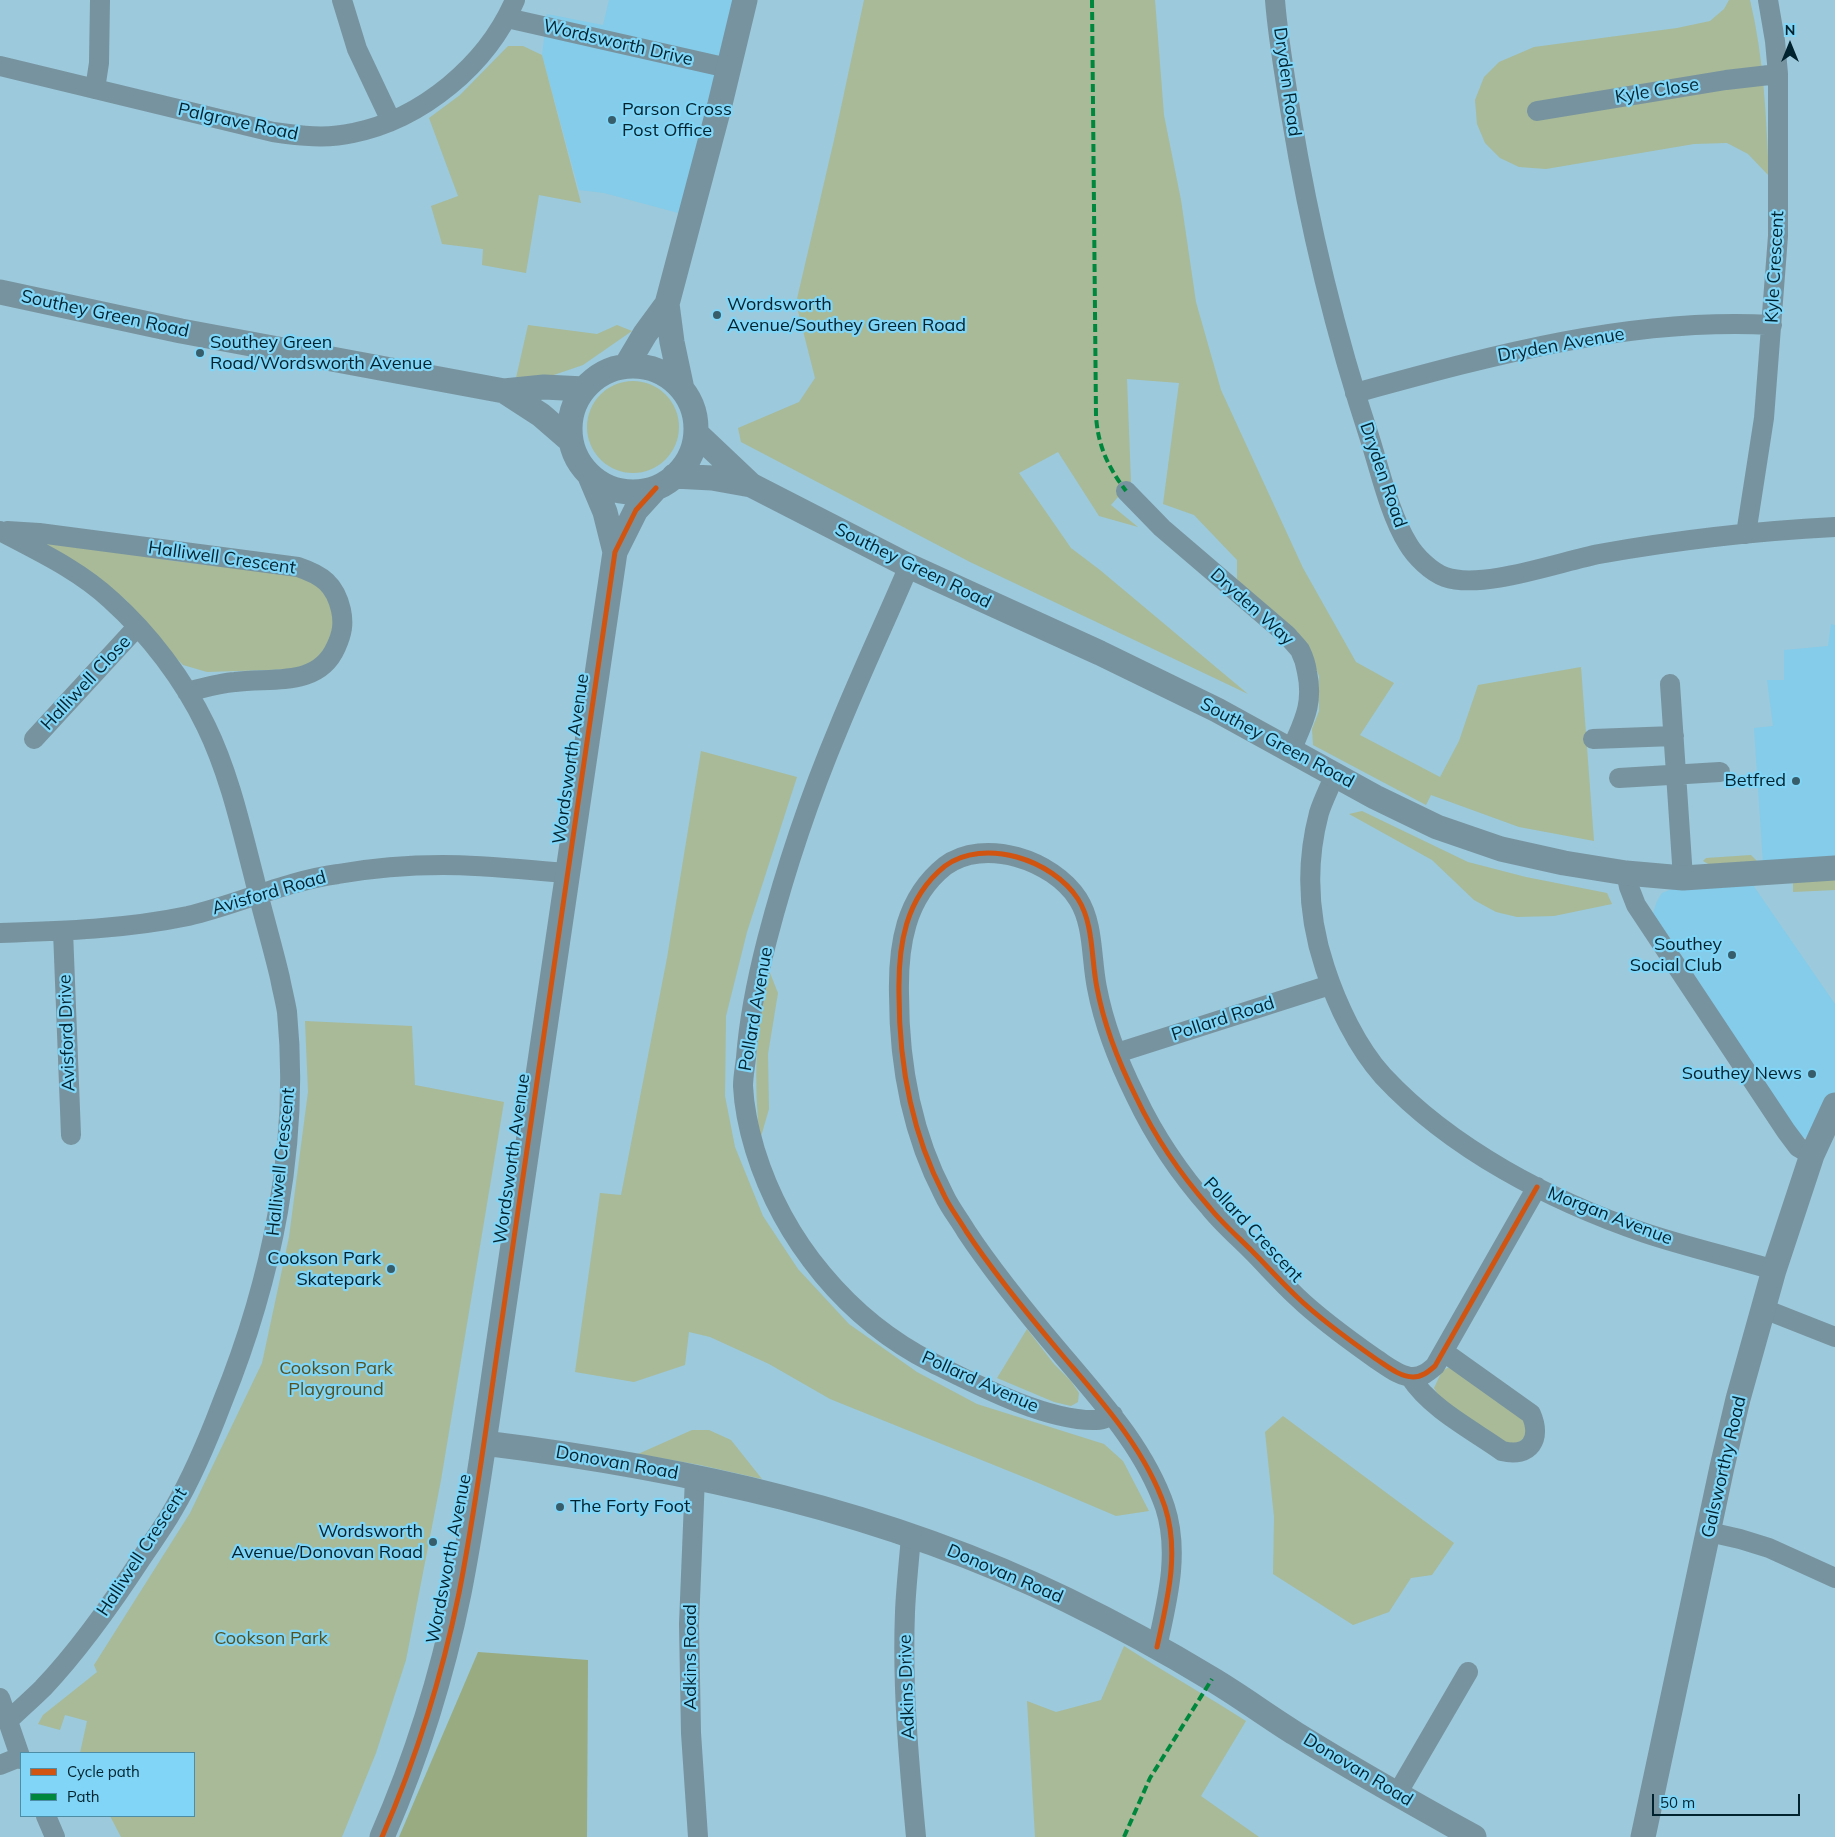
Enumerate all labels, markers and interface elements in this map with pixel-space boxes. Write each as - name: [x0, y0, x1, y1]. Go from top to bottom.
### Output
- street label: Wordsworth Drive: [541, 15, 695, 71]
- north arrow: [1765, 20, 1815, 70]
- text: N: [1785, 21, 1795, 39]
- street label: Dryden Road: [1269, 26, 1305, 138]
- street label: Kyle Close: [1613, 74, 1701, 108]
- street label: Palgrave Road: [176, 99, 300, 145]
- place label: Parson Cross Post Office: [622, 99, 732, 142]
- marker: Parson Cross Post Office: [606, 114, 618, 126]
- street label: Kyle Crescent: [1761, 210, 1789, 324]
- street label: Southey Green Road: [19, 286, 191, 342]
- place label: Wordsworth Avenue/Southey Green Road: [727, 294, 966, 336]
- marker: Wordsworth Avenue/Southey Green Road: [711, 309, 723, 321]
- street label: Dryden Avenue: [1496, 323, 1626, 367]
- place label: Southey Green Road/Wordsworth Avenue: [210, 332, 432, 374]
- marker: Southey Green Road/Wordsworth Avenue: [194, 347, 206, 359]
- street label: Dryden Road: [1355, 420, 1411, 530]
- street label: Southey Green Road: [831, 519, 995, 613]
- street label: Halliwell Crescent: [147, 537, 297, 579]
- street label: Dryden Way: [1206, 564, 1298, 650]
- street label: Halliwell Close: [37, 631, 135, 735]
- street label: Wordsworth Avenue: [548, 672, 594, 846]
- street label: Southey Green Road: [1196, 693, 1358, 793]
- place label: Betfred: [1725, 770, 1786, 792]
- marker: Betfred: [1790, 775, 1802, 787]
- street label: Avisford Road: [209, 866, 329, 920]
- place label: Southey Social Club: [1630, 934, 1722, 976]
- street label: Pollard Avenue: [734, 945, 778, 1073]
- marker: Southey Social Club: [1726, 949, 1738, 961]
- street label: Avisford Drive: [54, 974, 80, 1092]
- street label: Pollard Road: [1169, 992, 1277, 1046]
- place label: Southey News: [1682, 1063, 1802, 1085]
- marker: Southey News: [1806, 1068, 1818, 1080]
- street label: Wordsworth Avenue: [489, 1072, 535, 1246]
- street label: Halliwell Crescent: [262, 1087, 300, 1237]
- street label: Pollard Crescent: [1199, 1173, 1307, 1287]
- street label: Morgan Avenue: [1545, 1182, 1675, 1250]
- place label: Cookson Park Skatepark: [267, 1248, 381, 1290]
- marker: Cookson Park Skatepark: [385, 1263, 397, 1275]
- street label: Pollard Avenue: [918, 1347, 1042, 1417]
- park label: Cookson Park Playground: [279, 1358, 393, 1400]
- street label: Galsworthy Road: [1697, 1394, 1751, 1540]
- street label: Donovan Road: [554, 1442, 680, 1484]
- street label: Wordsworth Avenue: [422, 1472, 476, 1646]
- street label: Halliwell Crescent: [92, 1484, 192, 1620]
- place label: The Forty Foot: [570, 1496, 690, 1518]
- marker: The Forty Foot: [554, 1501, 566, 1513]
- place label: Wordsworth Avenue/Donovan Road: [231, 1521, 423, 1564]
- marker: Wordsworth Avenue/Donovan Road: [427, 1536, 439, 1548]
- street label: Donovan Road: [944, 1540, 1066, 1608]
- street label: Adkins Road: [680, 1604, 702, 1710]
- park label: Cookson Park: [214, 1628, 328, 1650]
- street label: Adkins Drive: [894, 1634, 920, 1740]
- street label: Donovan Road: [1299, 1729, 1417, 1811]
- legend: [20, 1752, 195, 1817]
- text: Cycle path: [67, 1762, 140, 1781]
- scale bar: [1655, 1784, 1802, 1816]
- text: Path: [67, 1787, 99, 1806]
- text: 50 m: [1660, 1793, 1695, 1812]

